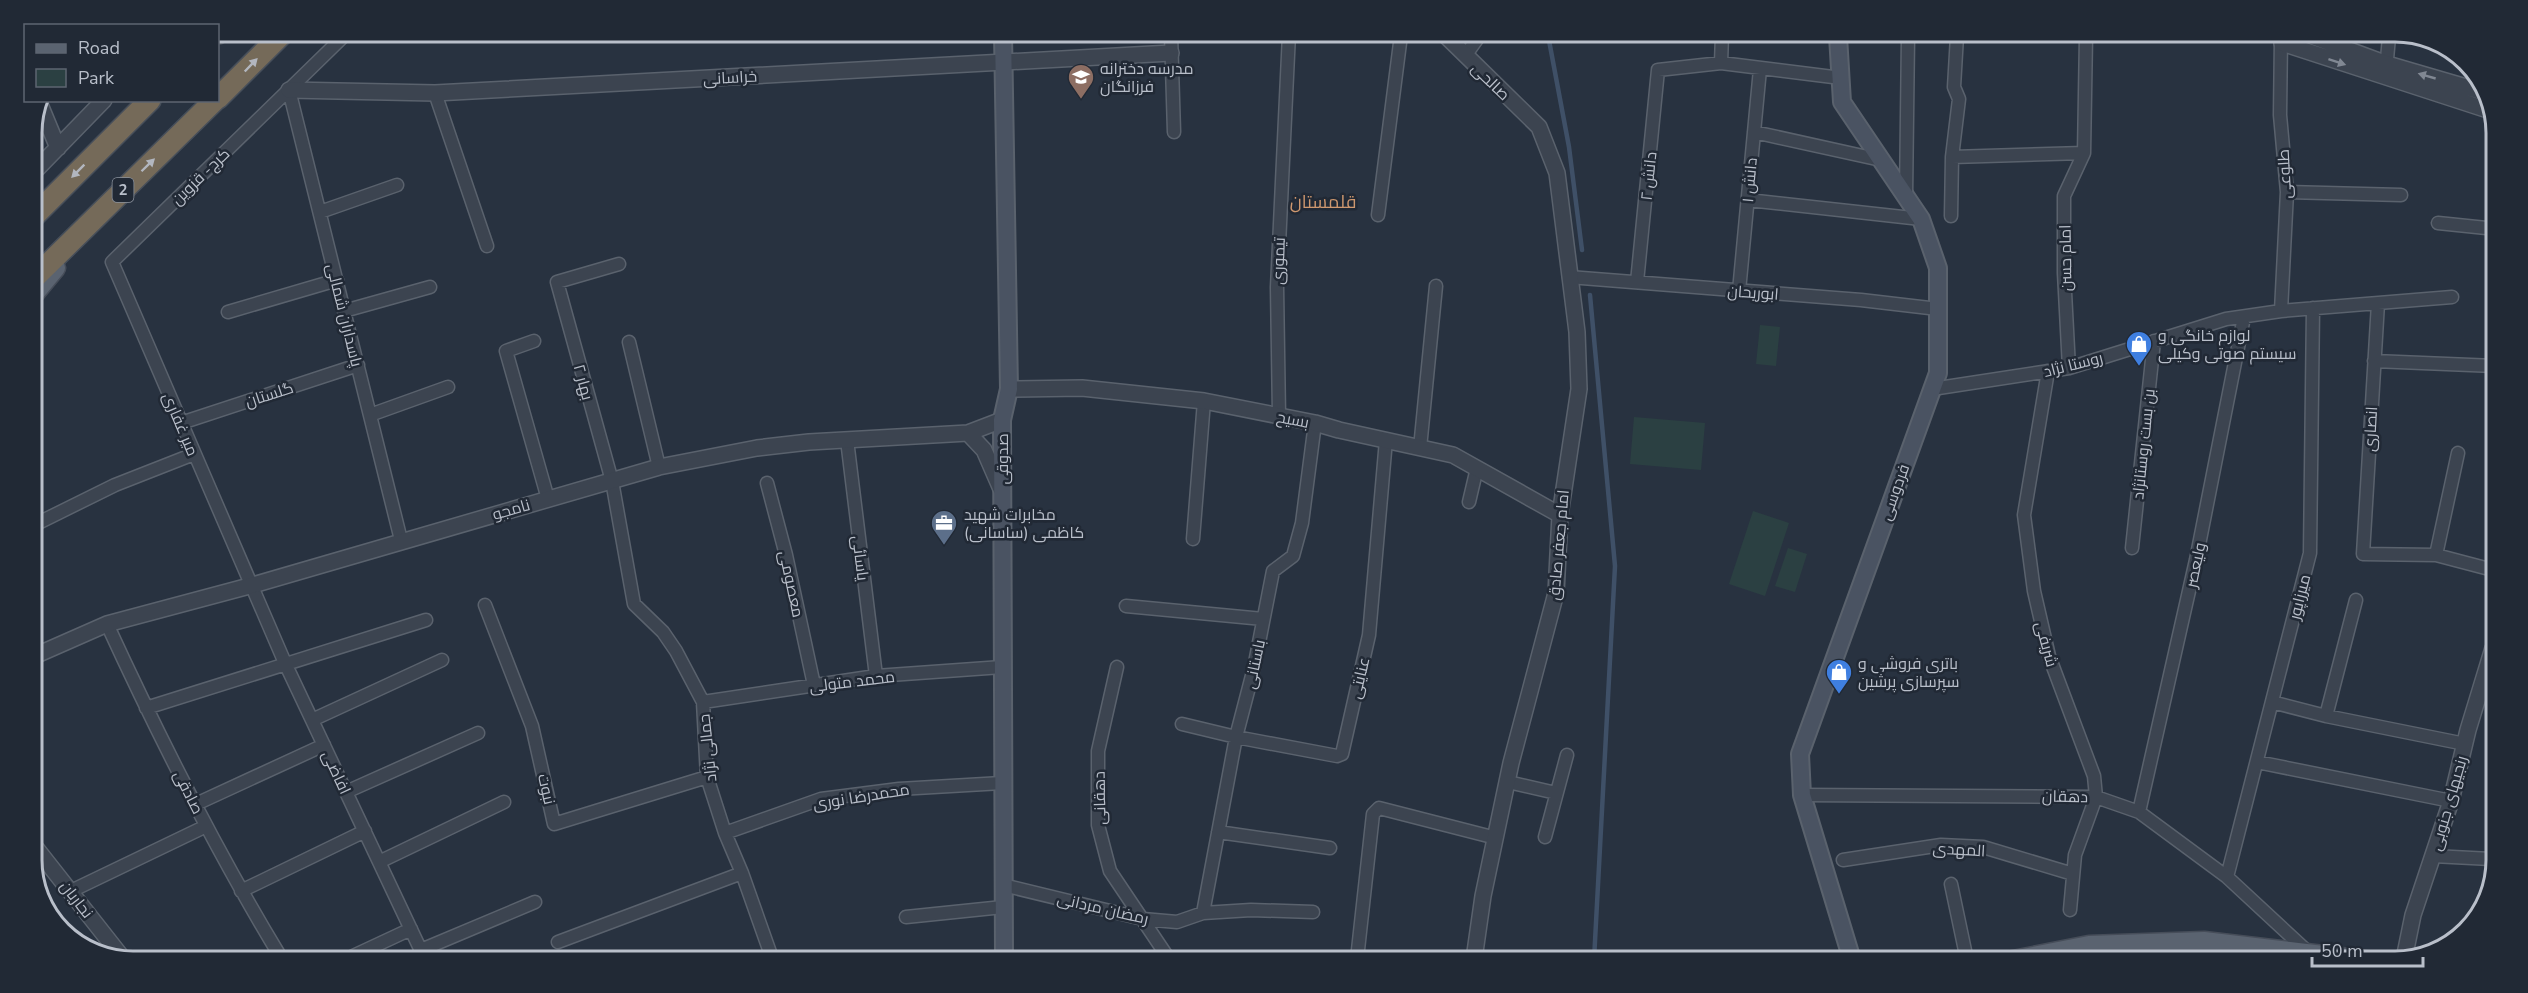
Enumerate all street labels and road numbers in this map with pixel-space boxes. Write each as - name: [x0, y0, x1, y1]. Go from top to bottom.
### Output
- street label: صالحی: [1466, 58, 1515, 106]
- street label: خراسانی: [702, 66, 758, 90]
- street label: کرج- قزوین: [167, 143, 235, 210]
- street label: طلوعی: [2273, 149, 2297, 199]
- street label: دانش ۲: [1636, 151, 1662, 202]
- street label: دانش ۱: [1737, 157, 1763, 204]
- road number: 2: [112, 178, 134, 202]
- street label: امام حسن: [2054, 224, 2078, 292]
- street label: تیموری: [1267, 236, 1291, 285]
- street label: پاسداران شمالی: [321, 261, 368, 370]
- street label: ابوریحان: [1727, 280, 1779, 306]
- street label: روستا نژاد: [2041, 347, 2105, 383]
- street label: بهار ۲: [568, 362, 598, 403]
- street label: گلستان: [242, 377, 296, 413]
- street label: بن بست روستانژاد: [2127, 388, 2161, 501]
- street label: میر غفاری: [157, 389, 203, 459]
- street label: بسیح: [1275, 406, 1311, 434]
- street label: انصاری: [2359, 406, 2383, 452]
- street label: صدوقی: [992, 433, 1014, 485]
- street label: فردوسی: [1875, 461, 1915, 524]
- street label: امام جعفر صادق: [1543, 489, 1575, 601]
- street label: نامجو: [490, 494, 533, 526]
- street label: یاسائی: [846, 534, 874, 583]
- street label: ولیعصر: [2180, 540, 2212, 591]
- street label: معصومی: [773, 549, 809, 620]
- street label: میرزاپور: [2283, 572, 2316, 623]
- street label: شریفی: [2029, 619, 2063, 670]
- street label: باستانی: [1239, 637, 1271, 691]
- street label: عنایتی: [1345, 655, 1375, 701]
- street label: محمد متولی: [808, 666, 896, 698]
- street label: جمالی نژاد: [693, 713, 722, 783]
- street label: افاضی: [316, 747, 356, 798]
- street label: رنجیهای جنوبی: [2425, 753, 2473, 853]
- street label: صادقی: [168, 767, 208, 818]
- street label: دهقانی: [1089, 771, 1111, 825]
- street label: نبوت: [532, 772, 560, 807]
- street label: محمدرضا نوری: [811, 778, 911, 815]
- street label: دهقان: [2042, 786, 2088, 808]
- street label: المهدی: [1932, 838, 1986, 862]
- street label: نجاریان: [54, 876, 98, 923]
- street label: رمضان مردانی: [1055, 888, 1151, 930]

